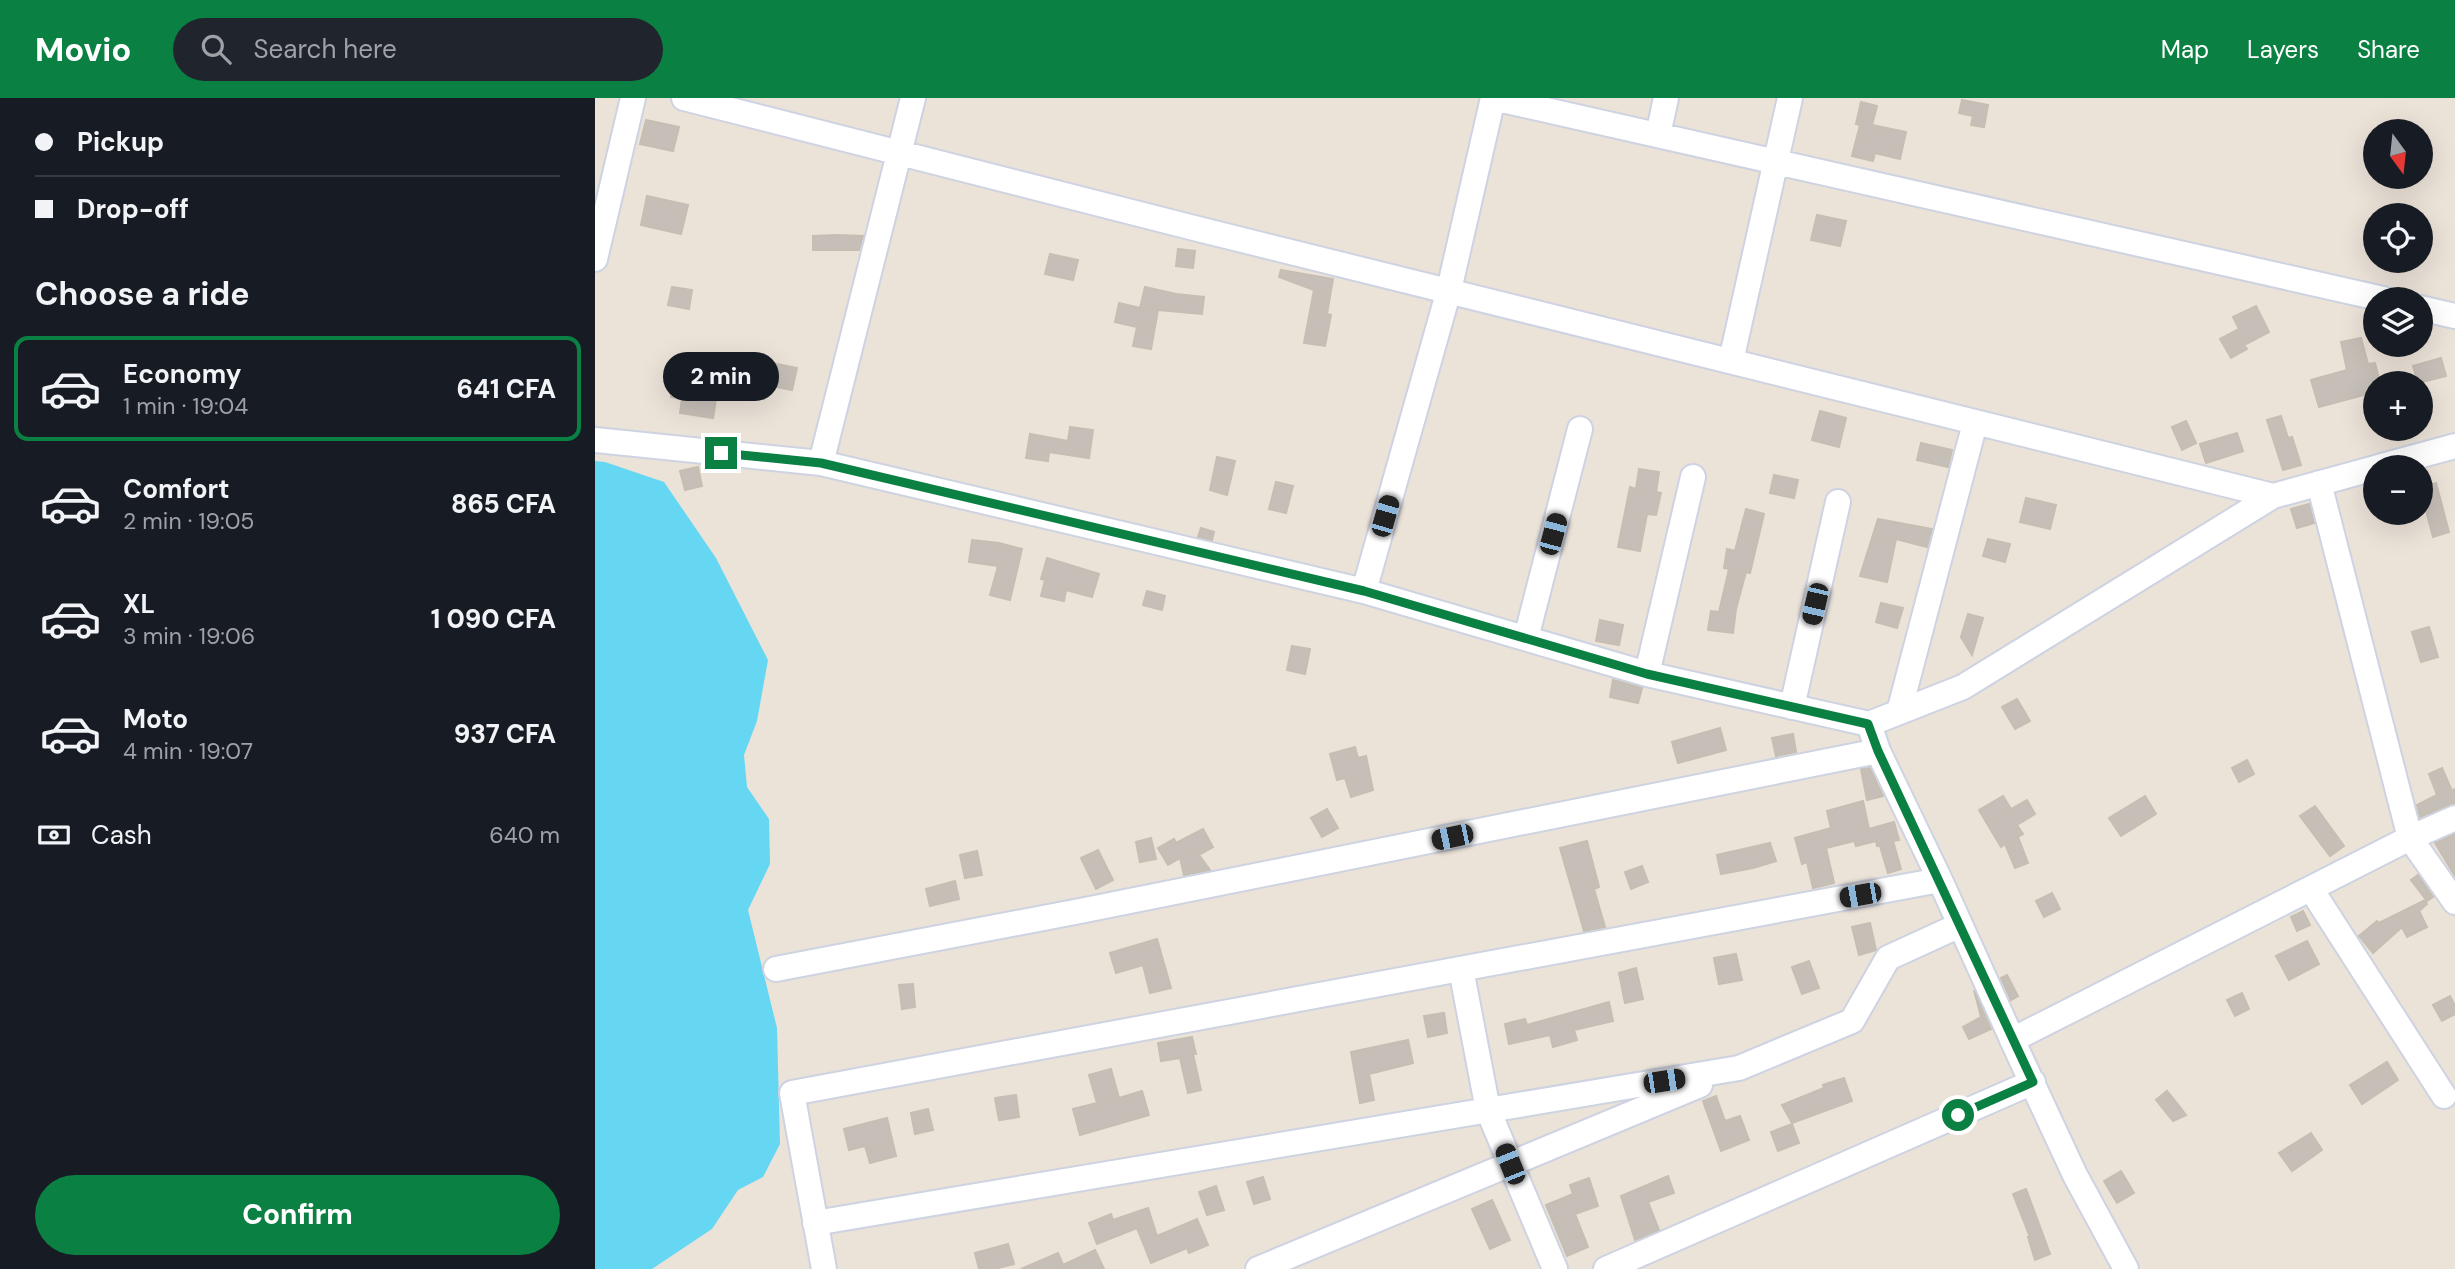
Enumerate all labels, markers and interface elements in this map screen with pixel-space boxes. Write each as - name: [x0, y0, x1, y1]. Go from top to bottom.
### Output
- search box: [173, 18, 663, 81]
- text: Movio: [35, 28, 131, 71]
- icon: search: [197, 30, 235, 68]
- text: Search here: [253, 32, 397, 66]
- text: Map: [2161, 34, 2209, 65]
- text: Layers: [2247, 34, 2319, 65]
- text: Share: [2357, 34, 2420, 65]
- north arrow: [2363, 119, 2433, 189]
- map controls: [2363, 119, 2433, 525]
- text: Pickup: [77, 125, 164, 159]
- text: Drop-off: [77, 192, 189, 226]
- button: locate: [2363, 203, 2433, 273]
- text: Choose a ride: [35, 273, 250, 315]
- button: layers: [2363, 287, 2433, 357]
- callout: 2 min: [663, 352, 779, 400]
- icon: car: [39, 357, 102, 420]
- text: Economy: [123, 357, 241, 391]
- text: 2 min: [690, 361, 752, 391]
- button: +: [2363, 371, 2433, 441]
- text: 641 CFA: [457, 372, 556, 406]
- text: 1 min · 19:04: [123, 391, 248, 421]
- route end: [705, 437, 737, 469]
- button: −: [2363, 455, 2433, 525]
- icon: car: [39, 472, 102, 535]
- text: Comfort: [123, 472, 229, 506]
- text: 865 CFA: [451, 487, 556, 521]
- car: [1370, 493, 1401, 539]
- text: 2 min · 19:05: [123, 506, 254, 536]
- car: [1538, 511, 1569, 557]
- car: [1801, 581, 1830, 627]
- icon: car: [39, 587, 102, 650]
- text: XL: [123, 587, 155, 621]
- text: 1 090 CFA: [431, 602, 556, 636]
- text: 3 min · 19:06: [123, 621, 255, 651]
- icon: car: [39, 702, 102, 765]
- text: Moto: [123, 702, 188, 736]
- text: 937 CFA: [454, 717, 556, 751]
- text: 4 min · 19:07: [123, 736, 253, 766]
- icon: cash: [35, 816, 73, 854]
- text: Cash: [91, 818, 152, 852]
- text: 640 m: [489, 820, 560, 850]
- car: [1430, 822, 1475, 852]
- car: [1838, 881, 1883, 909]
- car: [1642, 1067, 1687, 1095]
- route start: [1942, 1099, 1974, 1131]
- car: [1493, 1141, 1528, 1187]
- button: Confirm: [35, 1175, 560, 1255]

